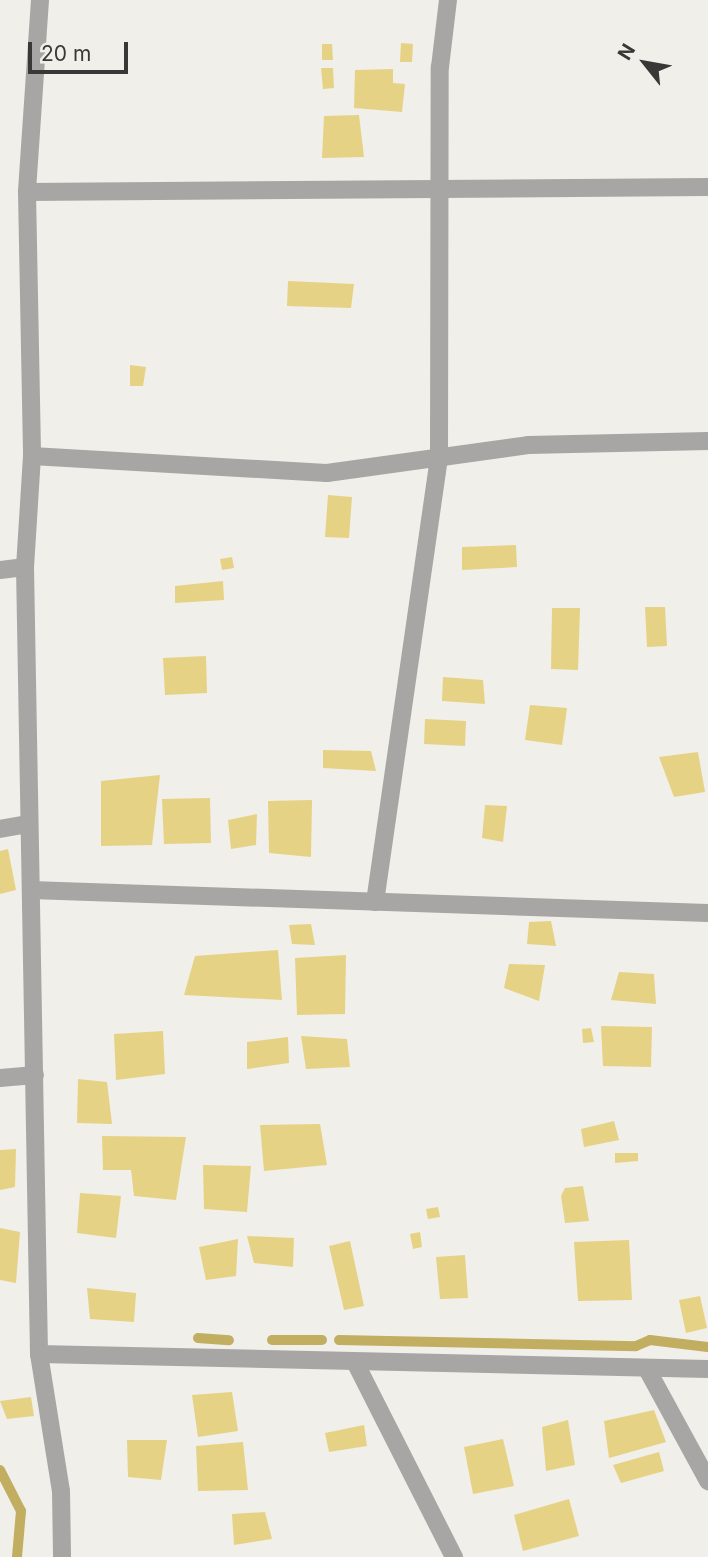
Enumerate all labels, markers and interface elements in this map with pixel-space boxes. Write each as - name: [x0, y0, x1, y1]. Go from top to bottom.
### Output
- scale bar: [32, 28, 131, 72]
- north arrow: [610, 28, 680, 98]
- text: N: [613, 40, 640, 64]
- text: 20 m: [41, 41, 91, 66]

